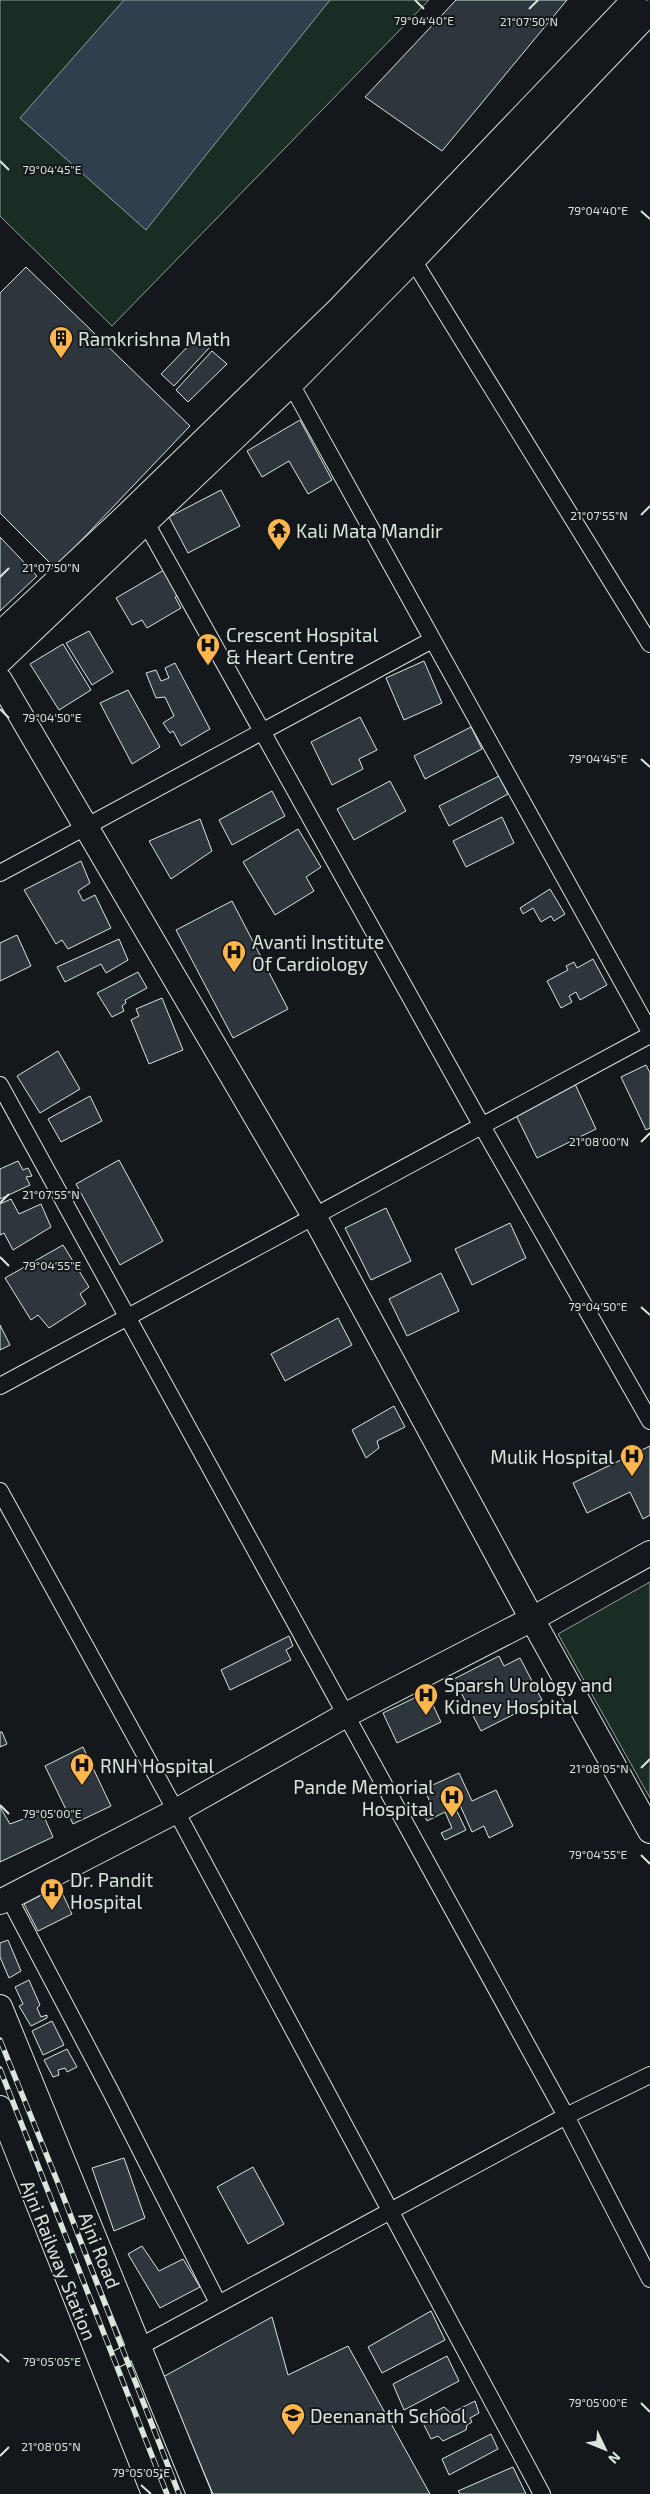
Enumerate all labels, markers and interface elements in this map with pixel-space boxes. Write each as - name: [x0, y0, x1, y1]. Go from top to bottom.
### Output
- text: 79°04'40"E: [394, 13, 454, 27]
- text: 21°07'50"N: [500, 14, 558, 28]
- text: 79°04'45"E: [23, 162, 82, 176]
- text: 79°04'40"E: [568, 203, 628, 217]
- building icon: Ramkrishna Math: [48, 325, 74, 359]
- place label: Ramkrishna Math: [78, 327, 231, 350]
- text: 21°07'55"N: [570, 508, 628, 522]
- temple icon: Kali Mata Mandir: [266, 517, 292, 551]
- place label: Kali Mata Mandir: [296, 519, 443, 542]
- text: 21°07'50"N: [22, 560, 80, 574]
- place label: Crescent Hospital & Heart Centre: [226, 623, 378, 668]
- hospital icon: Crescent Hospital & Heart Centre: [195, 632, 221, 666]
- text: 79°04'50"E: [22, 710, 82, 724]
- text: 79°04'45"E: [569, 751, 628, 765]
- place label: Avanti Institute Of Cardiology: [252, 930, 384, 975]
- hospital icon: Avanti Institute Of Cardiology: [221, 939, 247, 973]
- text: 21°08'00"N: [569, 1134, 629, 1148]
- text: 21°07'55"N: [22, 1187, 80, 1201]
- text: 79°04'55"E: [23, 1258, 81, 1272]
- text: 79°04'50"E: [568, 1299, 628, 1313]
- hospital icon: Mulik Hospital: [619, 1443, 645, 1477]
- place label: Mulik Hospital: [490, 1445, 614, 1468]
- place label: Sparsh Urology and Kidney Hospital: [444, 1673, 613, 1718]
- hospital icon: Sparsh Urology and Kidney Hospital: [413, 1682, 439, 1716]
- hospital icon: RNH Hospital: [69, 1752, 95, 1786]
- place label: RNH Hospital: [100, 1754, 215, 1777]
- text: 21°08'05"N: [569, 1761, 629, 1775]
- place label: Pande Memorial Hospital: [293, 1775, 434, 1820]
- hospital icon: Pande Memorial Hospital: [439, 1784, 465, 1818]
- text: 79°05'00"E: [23, 1806, 82, 1820]
- text: 79°04'55"E: [569, 1847, 627, 1861]
- place label: Dr. Pandit Hospital: [70, 1868, 153, 1913]
- hospital icon: Dr. Pandit Hospital: [39, 1877, 65, 1911]
- street label: Ajni Railway Station: [16, 2177, 102, 2343]
- street label: Ajni Road: [74, 2208, 126, 2292]
- text: 79°05'05"E: [23, 2354, 81, 2368]
- text: 79°05'00"E: [569, 2395, 628, 2409]
- school or university icon: Deenanath School: [280, 2402, 306, 2436]
- place label: Deenanath School: [310, 2404, 467, 2427]
- north arrow: [580, 2424, 630, 2474]
- text: 21°08'05"N: [21, 2439, 81, 2453]
- text: N: [605, 2449, 625, 2468]
- text: 79°05'05"E: [112, 2465, 170, 2479]

